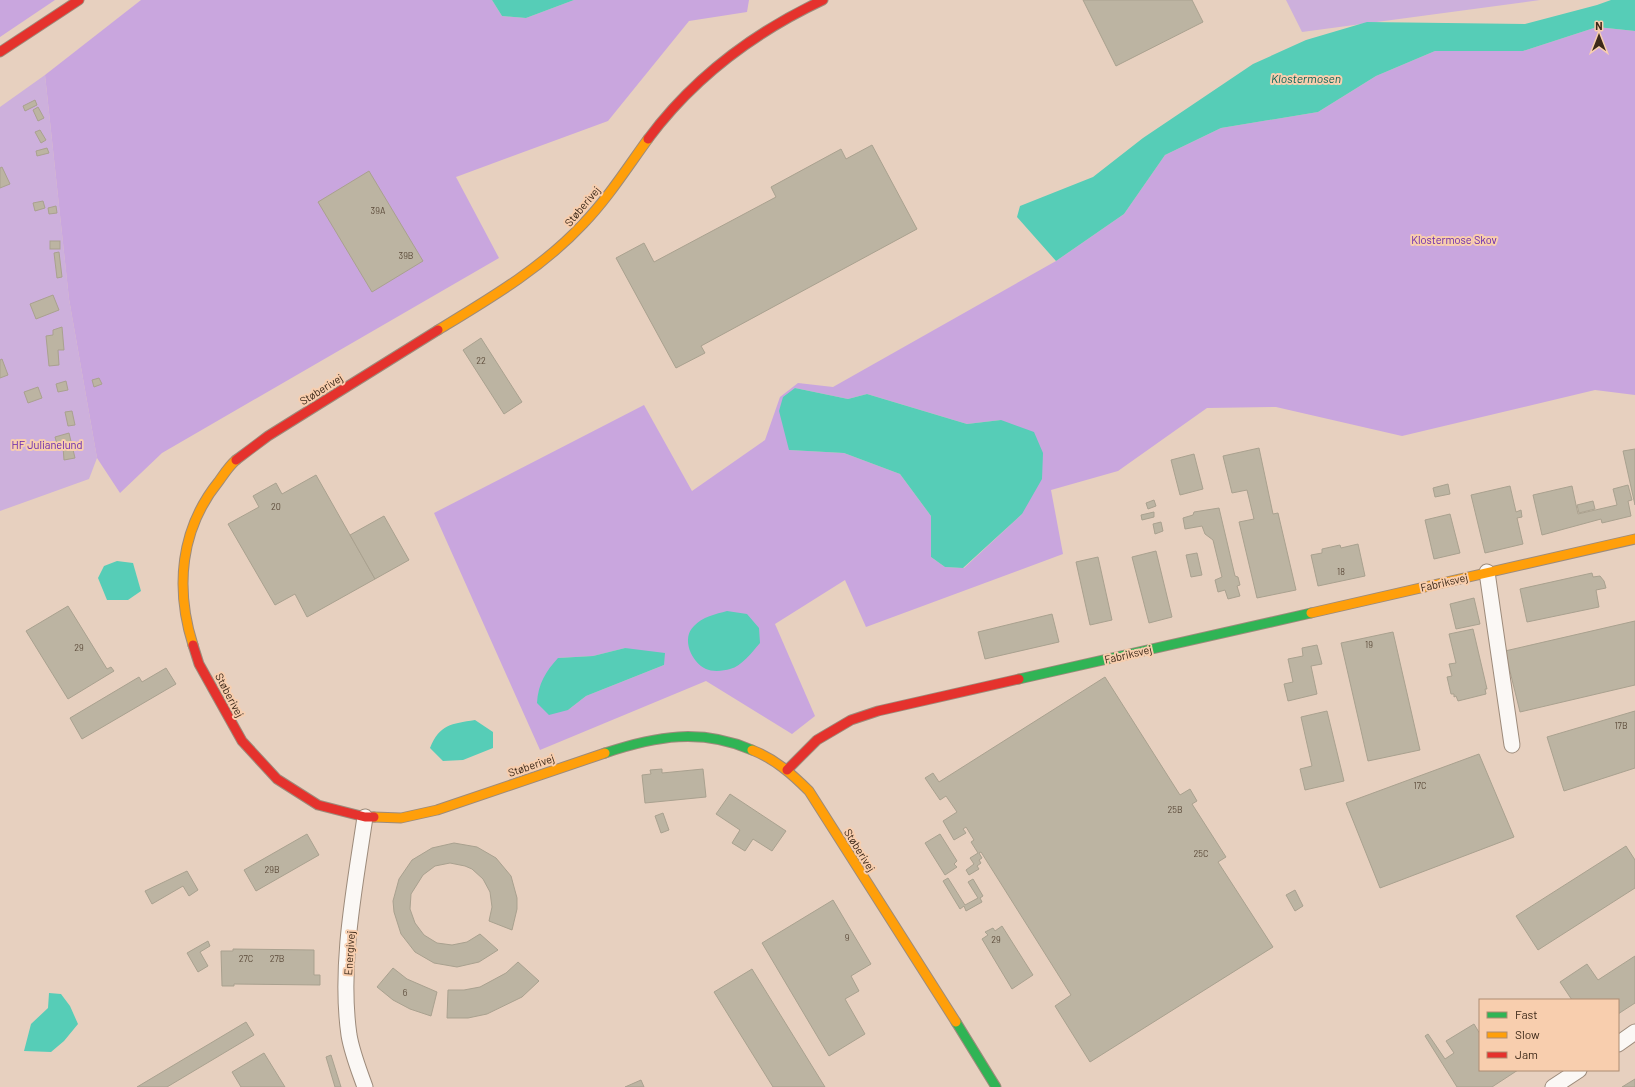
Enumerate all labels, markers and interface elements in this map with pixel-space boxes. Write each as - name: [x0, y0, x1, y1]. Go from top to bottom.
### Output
- north arrow: [1579, 16, 1619, 56]
- text: N: [1595, 19, 1603, 32]
- water label: Klostermosen: [1271, 71, 1341, 85]
- street label: Støberivej: [562, 183, 602, 229]
- house number: 39A: [371, 205, 386, 216]
- park label: Klostermose Skov: [1411, 233, 1497, 246]
- house number: 39B: [399, 250, 413, 261]
- house number: 22: [476, 355, 486, 366]
- street label: Støberivej: [297, 371, 345, 407]
- park label: HF Julianelund: [12, 438, 82, 451]
- house number: 20: [271, 501, 281, 512]
- house number: 18: [1337, 566, 1345, 577]
- street label: Fabriksvej: [1419, 570, 1469, 594]
- house number: 19: [1365, 639, 1373, 650]
- house number: 29: [74, 642, 84, 653]
- street label: Fabriksvej: [1103, 642, 1153, 666]
- street label: Støberivej: [213, 671, 247, 719]
- house number: 17B: [1614, 720, 1628, 731]
- street label: Støberivej: [506, 751, 556, 779]
- house number: 17C: [1414, 780, 1426, 791]
- house number: 25B: [1167, 804, 1183, 815]
- street label: Støberivej: [842, 826, 878, 874]
- house number: 25C: [1194, 848, 1208, 859]
- house number: 29B: [264, 864, 280, 875]
- street label: Energivej: [341, 930, 357, 976]
- house number: 9: [845, 932, 850, 943]
- house number: 29: [991, 934, 1001, 945]
- house number: 27C: [239, 953, 253, 964]
- house number: 27B: [270, 953, 284, 964]
- house number: 6: [403, 987, 408, 998]
- legend: [1479, 999, 1619, 1071]
- text: Fast: [1515, 1007, 1538, 1021]
- text: Slow: [1515, 1027, 1540, 1041]
- text: Jam: [1515, 1047, 1538, 1061]

